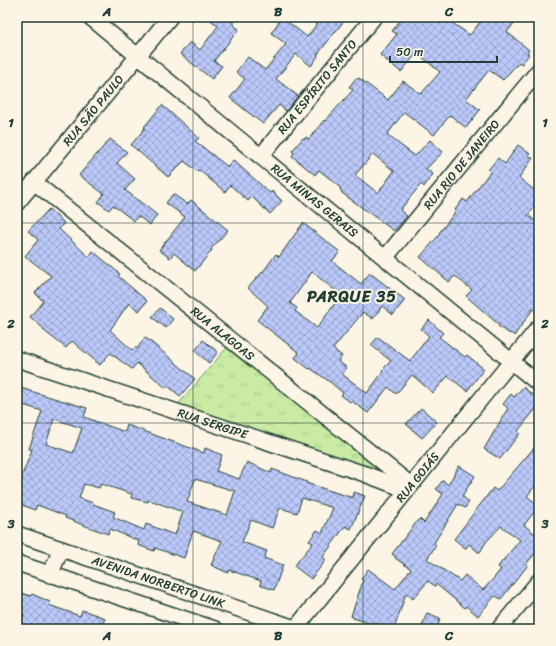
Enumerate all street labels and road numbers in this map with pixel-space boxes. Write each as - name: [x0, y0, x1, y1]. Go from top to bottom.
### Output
- street label: RUA ESPÍRITO SANTO: [272, 34, 363, 139]
- street label: RUA SÃO PAULO: [57, 69, 130, 151]
- street label: RUA RIO DE JANEIRO: [418, 114, 506, 215]
- street label: RUA MINAS GERAIS: [266, 158, 364, 244]
- street label: RUA ALAGOAS: [186, 301, 260, 367]
- street label: RUA SERGIPE: [175, 402, 252, 446]
- street label: RUA GOIÁS: [390, 447, 445, 508]
- street label: AVENIDA NORBERTO LINK: [88, 549, 228, 615]

